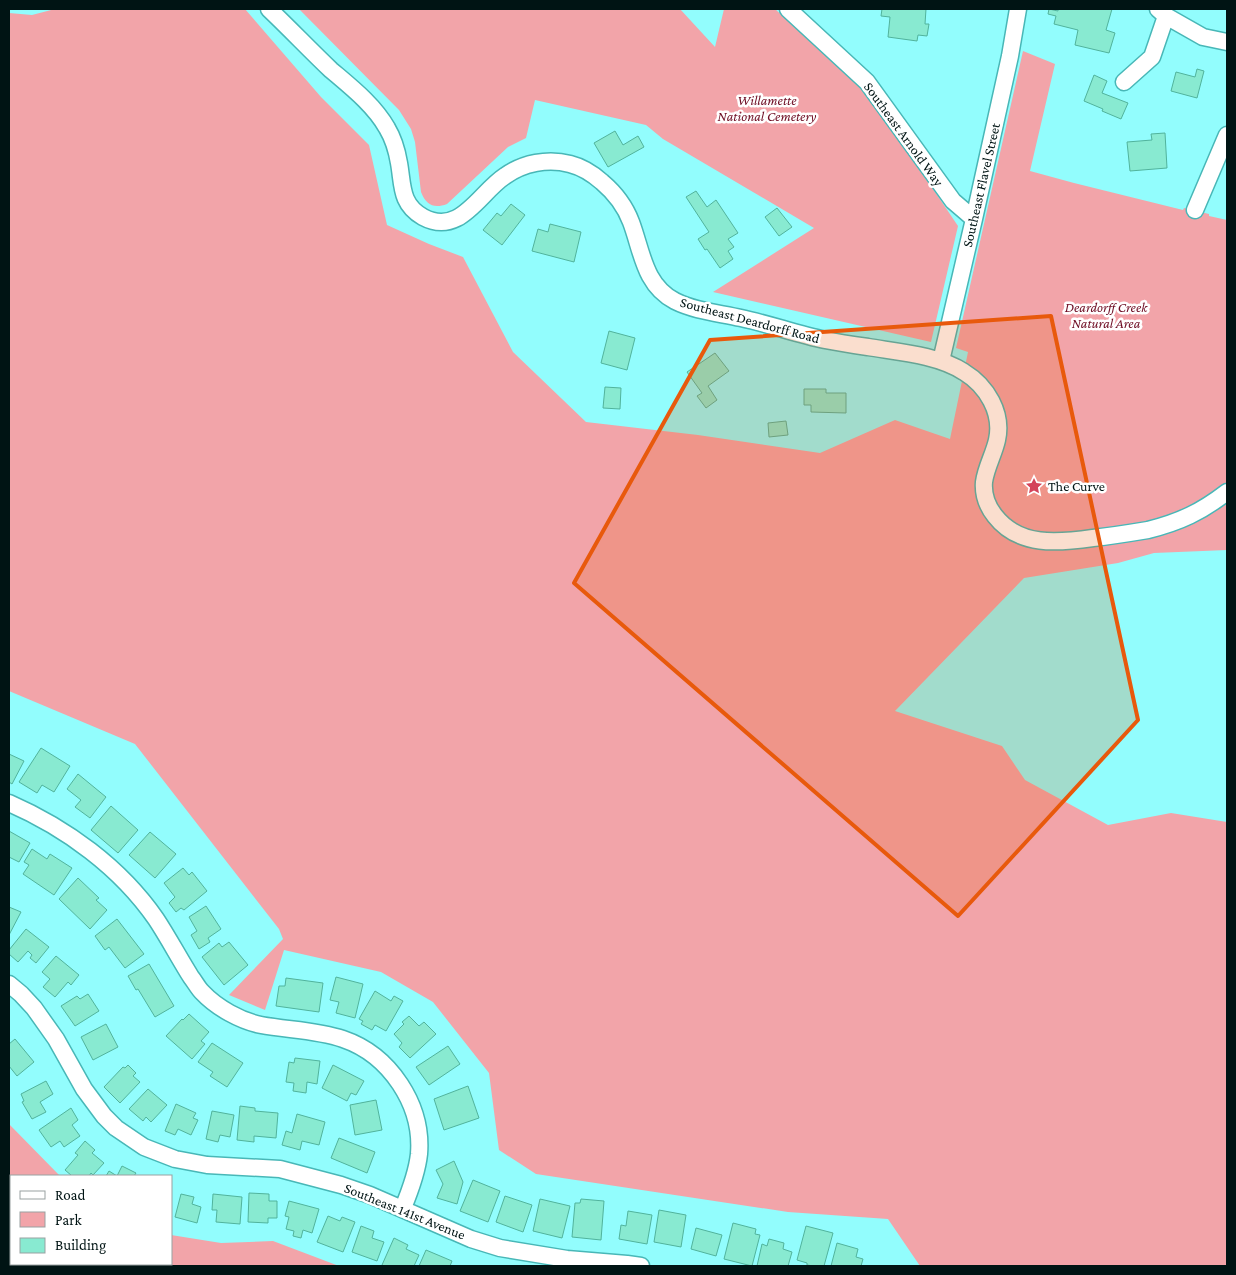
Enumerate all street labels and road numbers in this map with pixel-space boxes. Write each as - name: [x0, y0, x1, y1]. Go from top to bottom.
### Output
- street label: Southeast Arnold Way: [861, 79, 947, 190]
- street label: Southeast Flavel Street: [959, 121, 1003, 249]
- street label: Southeast Deardorff Road: [679, 294, 822, 346]
- street label: Southeast 141st Avenue: [342, 1179, 468, 1243]

